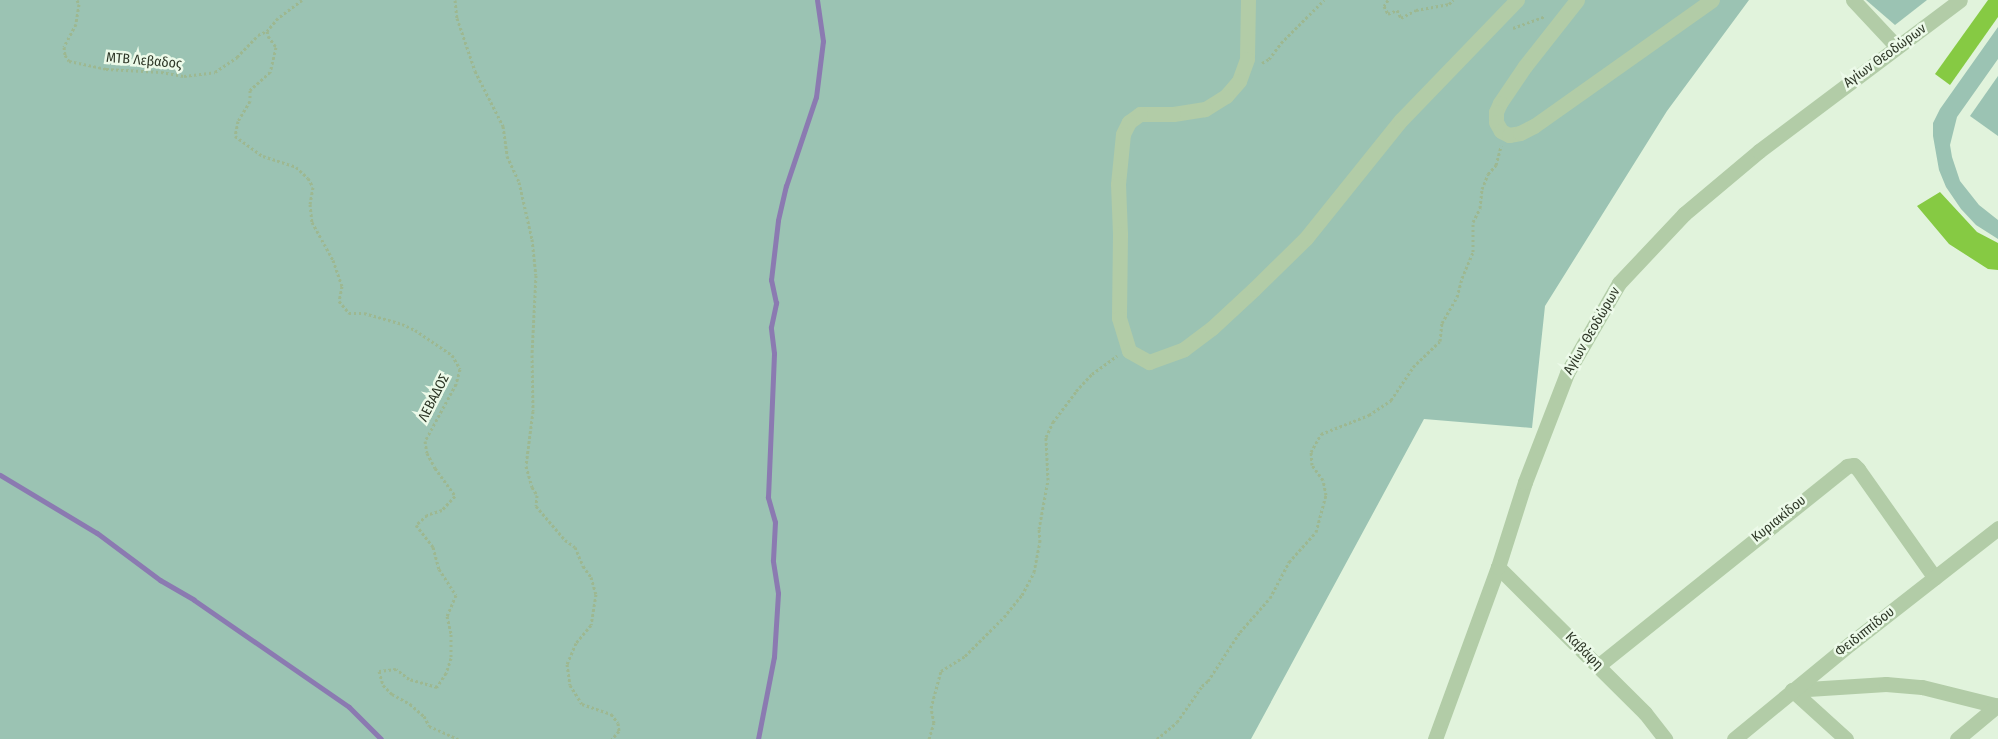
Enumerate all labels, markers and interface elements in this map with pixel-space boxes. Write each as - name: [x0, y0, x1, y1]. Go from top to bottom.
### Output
- street label: Αγίων Θεοδώρων: [1840, 20, 1930, 92]
- street label: ΜΤΒ Λεβαδος: [105, 49, 183, 73]
- street label: Αγίων Θεοδώρων: [1560, 284, 1624, 378]
- street label: ΛΕΒΑΔΟΣ: [415, 371, 453, 425]
- street label: Κυριακίδου: [1749, 492, 1809, 546]
- street label: Φειδιππίδου: [1832, 604, 1898, 660]
- street label: Καβάφη: [1562, 629, 1606, 673]

